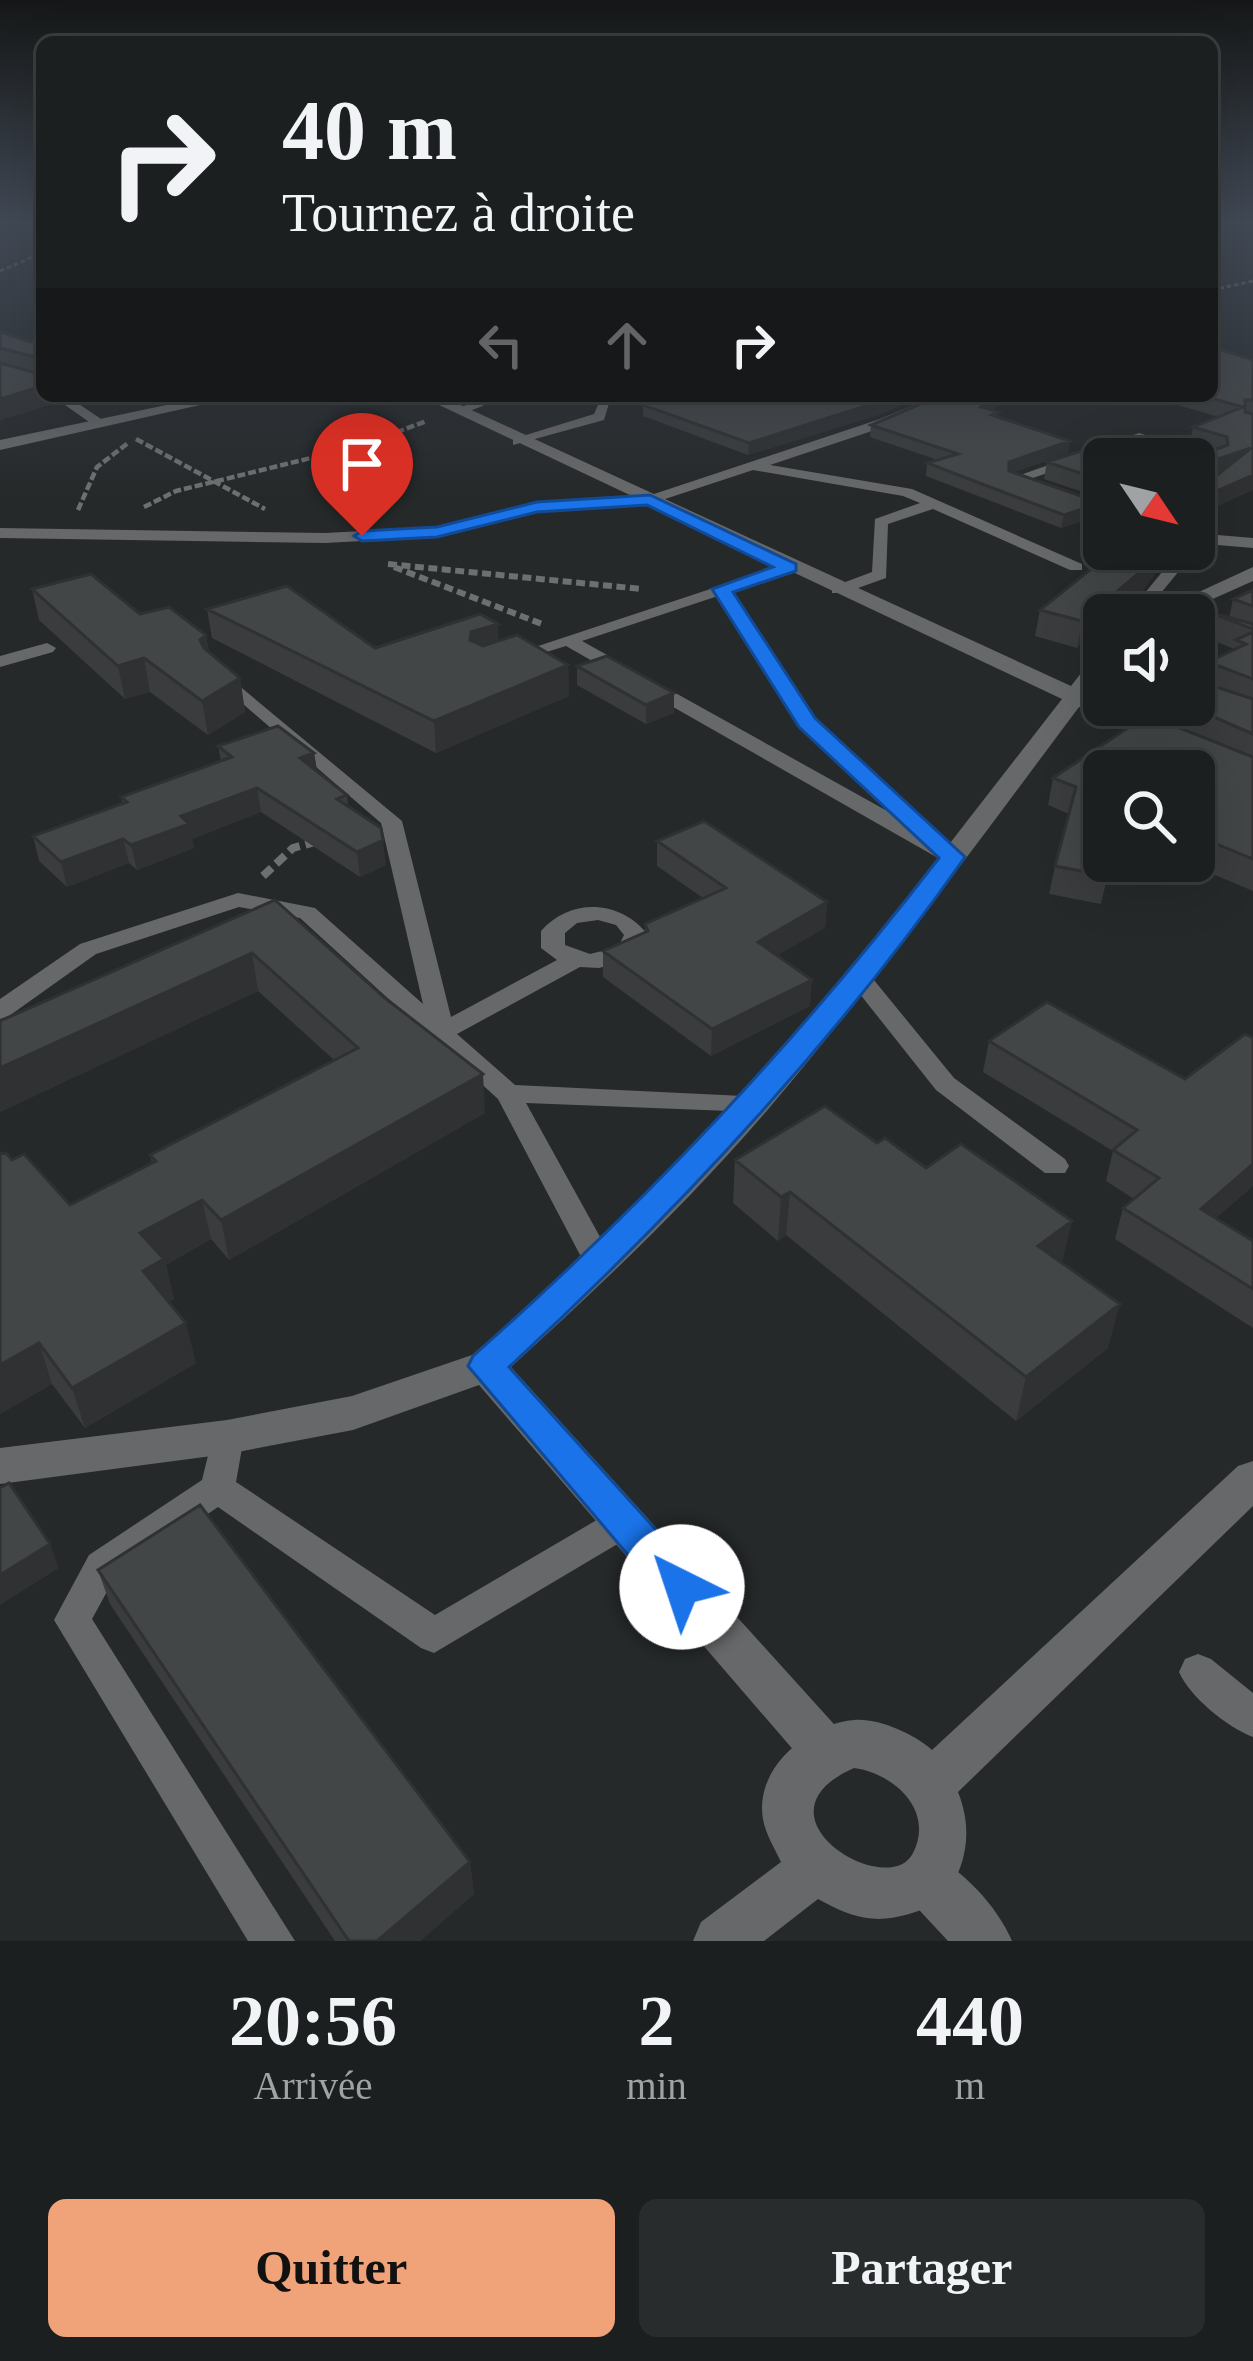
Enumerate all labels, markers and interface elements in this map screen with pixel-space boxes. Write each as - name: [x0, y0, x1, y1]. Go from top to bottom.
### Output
- icon: right: [84, 84, 240, 240]
- text: 40 m: [282, 84, 457, 177]
- text: Tournez à droite: [282, 183, 635, 243]
- icon: left: [468, 312, 534, 378]
- icon: ahead: [594, 312, 660, 378]
- icon: right: [720, 312, 786, 378]
- pin: [311, 413, 413, 536]
- icon: arrive: [329, 431, 395, 497]
- north arrow: [1083, 438, 1215, 570]
- map controls: [1083, 438, 1215, 882]
- button: sound: [1083, 594, 1215, 726]
- button: search: [1083, 750, 1215, 882]
- position arrow: [619, 1524, 745, 1650]
- text: 20:56: [229, 1981, 397, 2061]
- text: 2: [638, 1981, 674, 2061]
- text: 440: [916, 1981, 1024, 2061]
- text: Arrivée: [254, 2064, 373, 2107]
- text: min: [626, 2064, 687, 2107]
- text: m: [955, 2064, 985, 2107]
- button: Quitter: [48, 2199, 615, 2337]
- button: Partager: [639, 2199, 1205, 2337]

